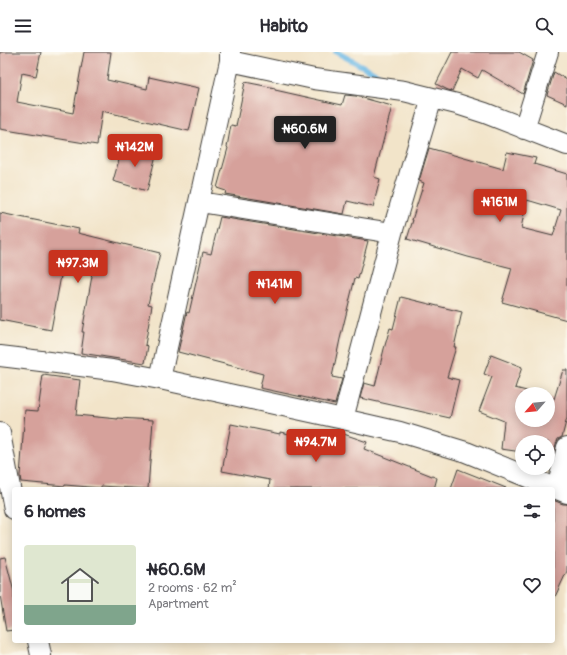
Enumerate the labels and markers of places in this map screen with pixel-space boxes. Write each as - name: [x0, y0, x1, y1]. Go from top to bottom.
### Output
- pin: ₦60.6M: [272, 116, 338, 150]
- pin: ₦142M: [107, 134, 163, 168]
- pin: ₦161M: [472, 189, 528, 223]
- pin: ₦97.3M: [45, 250, 111, 284]
- pin: ₦141M: [247, 271, 303, 305]
- pin: ₦94.7M: [283, 429, 349, 463]

